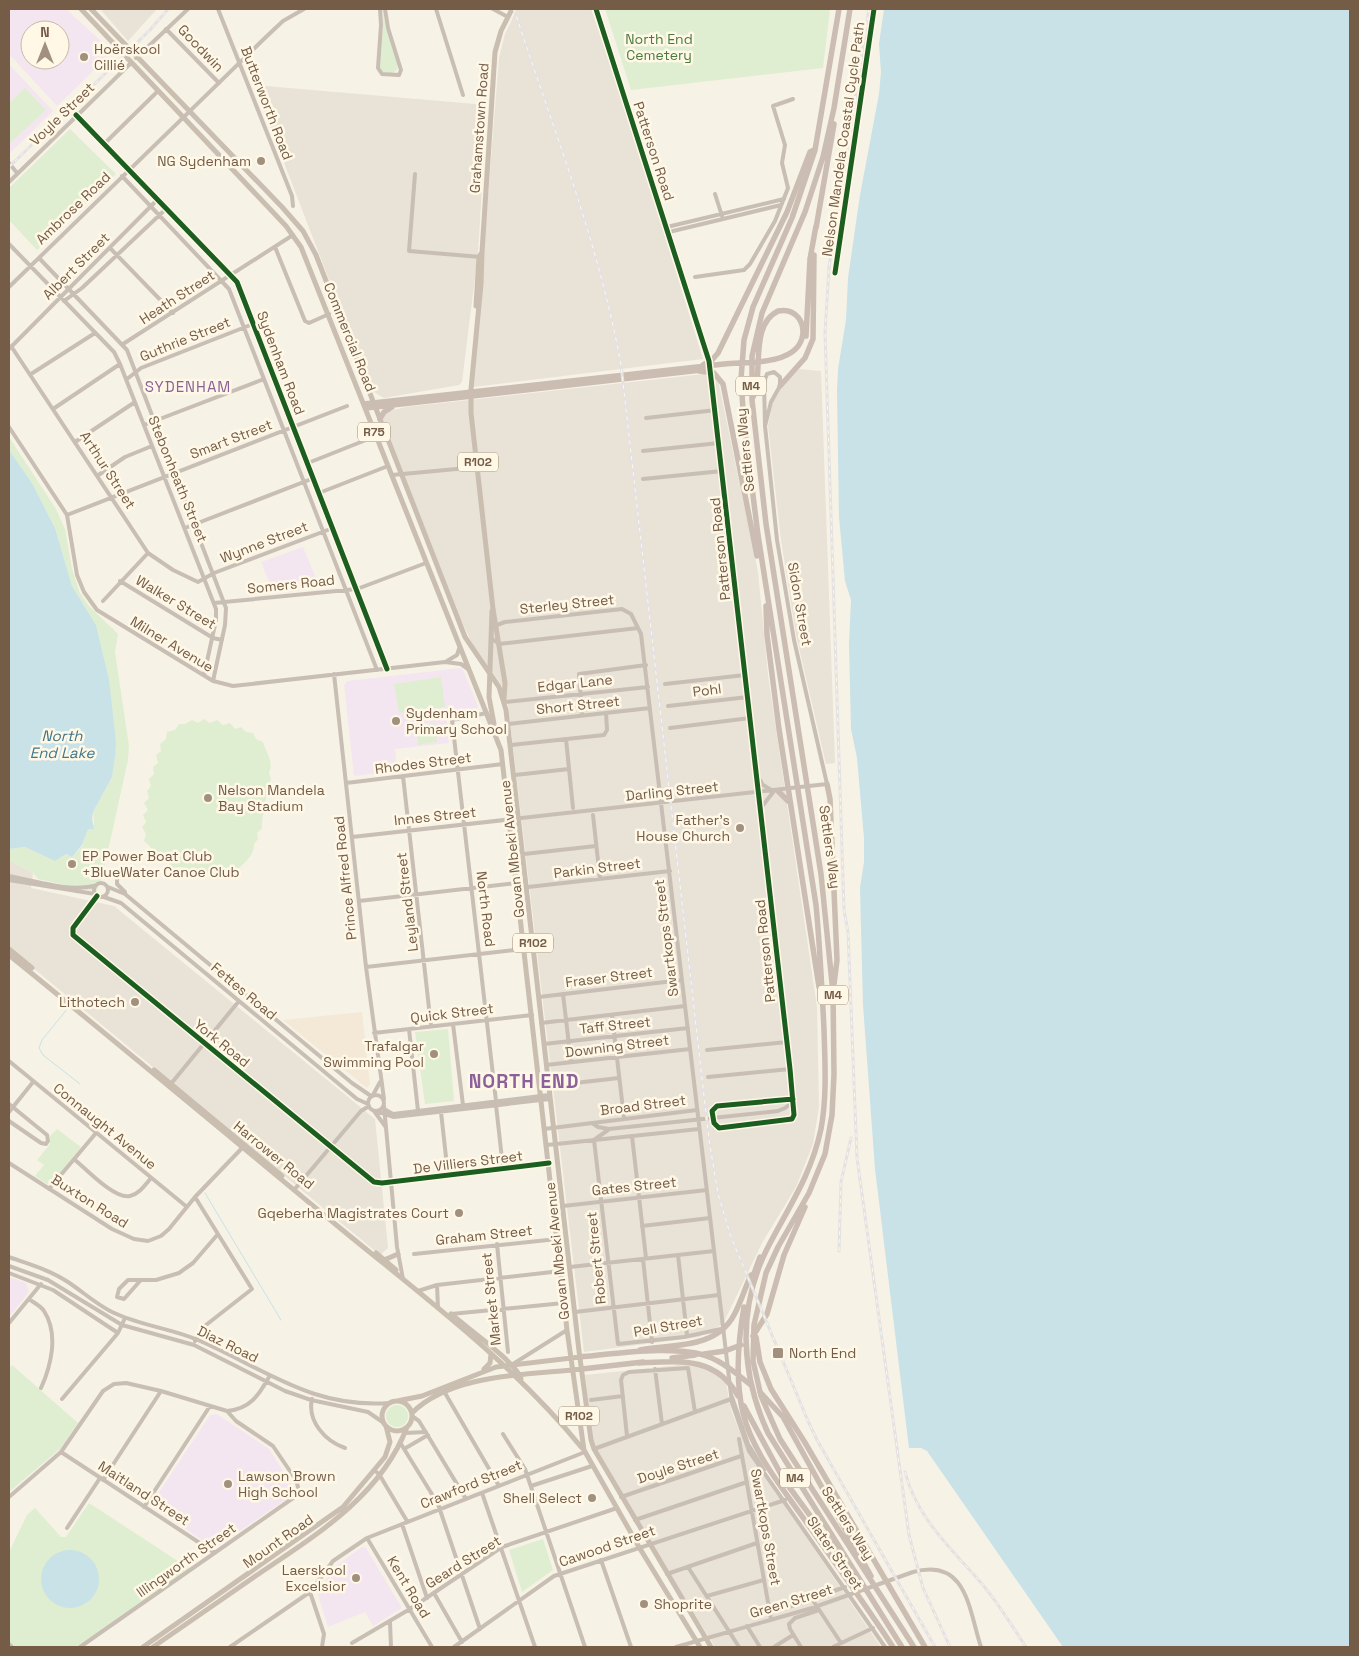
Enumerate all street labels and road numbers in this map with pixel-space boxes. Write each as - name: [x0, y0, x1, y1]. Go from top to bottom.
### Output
- street label: Nelson Mandela Coastal Cycle Path: [818, 20, 868, 258]
- street label: Goodwin: [174, 21, 228, 75]
- street label: Butterworth Road: [237, 44, 297, 162]
- street label: Grahamstown Road: [465, 62, 493, 194]
- street label: Voyle Street: [26, 79, 98, 149]
- street label: Patterson Road: [629, 99, 679, 203]
- street label: Ambrose Road: [32, 168, 114, 248]
- street label: Albert Street: [39, 229, 113, 303]
- street label: Heath Street: [136, 266, 218, 328]
- street label: Commercial Road: [320, 280, 380, 394]
- street label: Sydenham Road: [253, 309, 309, 417]
- street label: Guthrie Street: [137, 313, 233, 365]
- road number: M4: [736, 376, 766, 396]
- street label: Settlers Way: [732, 407, 758, 493]
- street label: Stebonheath Street: [144, 413, 212, 545]
- street label: Smart Street: [187, 415, 275, 463]
- road number: R75: [358, 422, 390, 442]
- street label: Arthur Street: [76, 428, 140, 512]
- road number: R102: [458, 452, 498, 472]
- street label: Patterson Road: [706, 497, 734, 601]
- street label: Wynne Street: [218, 517, 310, 567]
- street label: Sidon Street: [784, 561, 816, 647]
- street label: Somers Road: [246, 570, 336, 598]
- street label: Walker Street: [132, 571, 220, 633]
- street label: Sterley Street: [519, 590, 615, 618]
- street label: Milner Avenue: [127, 612, 217, 676]
- street label: Edgar Lane: [537, 670, 613, 696]
- street label: Pohl: [692, 679, 722, 701]
- street label: Short Street: [535, 692, 621, 718]
- street label: Rhodes Street: [374, 748, 472, 778]
- street label: Darling Street: [625, 777, 719, 805]
- street label: Govan Mbeki Avenue: [496, 779, 528, 919]
- street label: Innes Street: [393, 803, 477, 829]
- street label: Settlers Way: [815, 804, 845, 890]
- street label: Prince Alfred Road: [330, 815, 360, 941]
- street label: Leyland Street: [392, 851, 422, 953]
- street label: Parkin Street: [552, 854, 642, 882]
- street label: North Road: [472, 870, 500, 948]
- street label: Swartkops Street: [650, 878, 682, 998]
- street label: Patterson Road: [751, 899, 779, 1003]
- road number: R102: [513, 934, 553, 952]
- street label: Fettes Road: [207, 958, 281, 1024]
- street label: Fraser Street: [564, 963, 654, 991]
- road number: M4: [818, 986, 848, 1004]
- street label: Quick Street: [409, 999, 495, 1027]
- street label: Taff Street: [578, 1012, 652, 1038]
- street label: York Road: [190, 1015, 254, 1071]
- street label: Downing Street: [564, 1031, 670, 1061]
- street label: Connaught Avenue: [50, 1079, 160, 1173]
- street label: Broad Street: [599, 1091, 687, 1119]
- street label: Harrower Road: [230, 1117, 318, 1193]
- street label: De Villiers Street: [412, 1146, 524, 1178]
- street label: Buxton Road: [48, 1170, 132, 1232]
- street label: Gates Street: [591, 1173, 677, 1199]
- street label: Govan Mbeki Avenue: [541, 1181, 573, 1321]
- street label: Robert Street: [582, 1211, 610, 1305]
- street label: Graham Street: [435, 1221, 533, 1249]
- street label: Market Street: [477, 1252, 505, 1346]
- street label: Pell Street: [632, 1311, 704, 1341]
- street label: Diaz Road: [194, 1321, 262, 1367]
- road number: R102: [559, 1406, 599, 1425]
- street label: Doyle Street: [635, 1444, 721, 1488]
- street label: Crawford Street: [418, 1455, 524, 1513]
- street label: Maitland Street: [95, 1457, 193, 1529]
- street label: Swartkops Street: [747, 1467, 785, 1587]
- road number: M4: [780, 1469, 810, 1488]
- street label: Settlers Way: [818, 1483, 878, 1563]
- street label: Mount Road: [239, 1510, 317, 1572]
- street label: Slater Street: [803, 1513, 867, 1593]
- street label: Illingworth Street: [133, 1519, 239, 1601]
- street label: Cawood Street: [556, 1521, 658, 1571]
- street label: Geard Street: [422, 1532, 504, 1592]
- street label: Kent Road: [383, 1553, 435, 1621]
- street label: Green Street: [747, 1580, 835, 1622]

